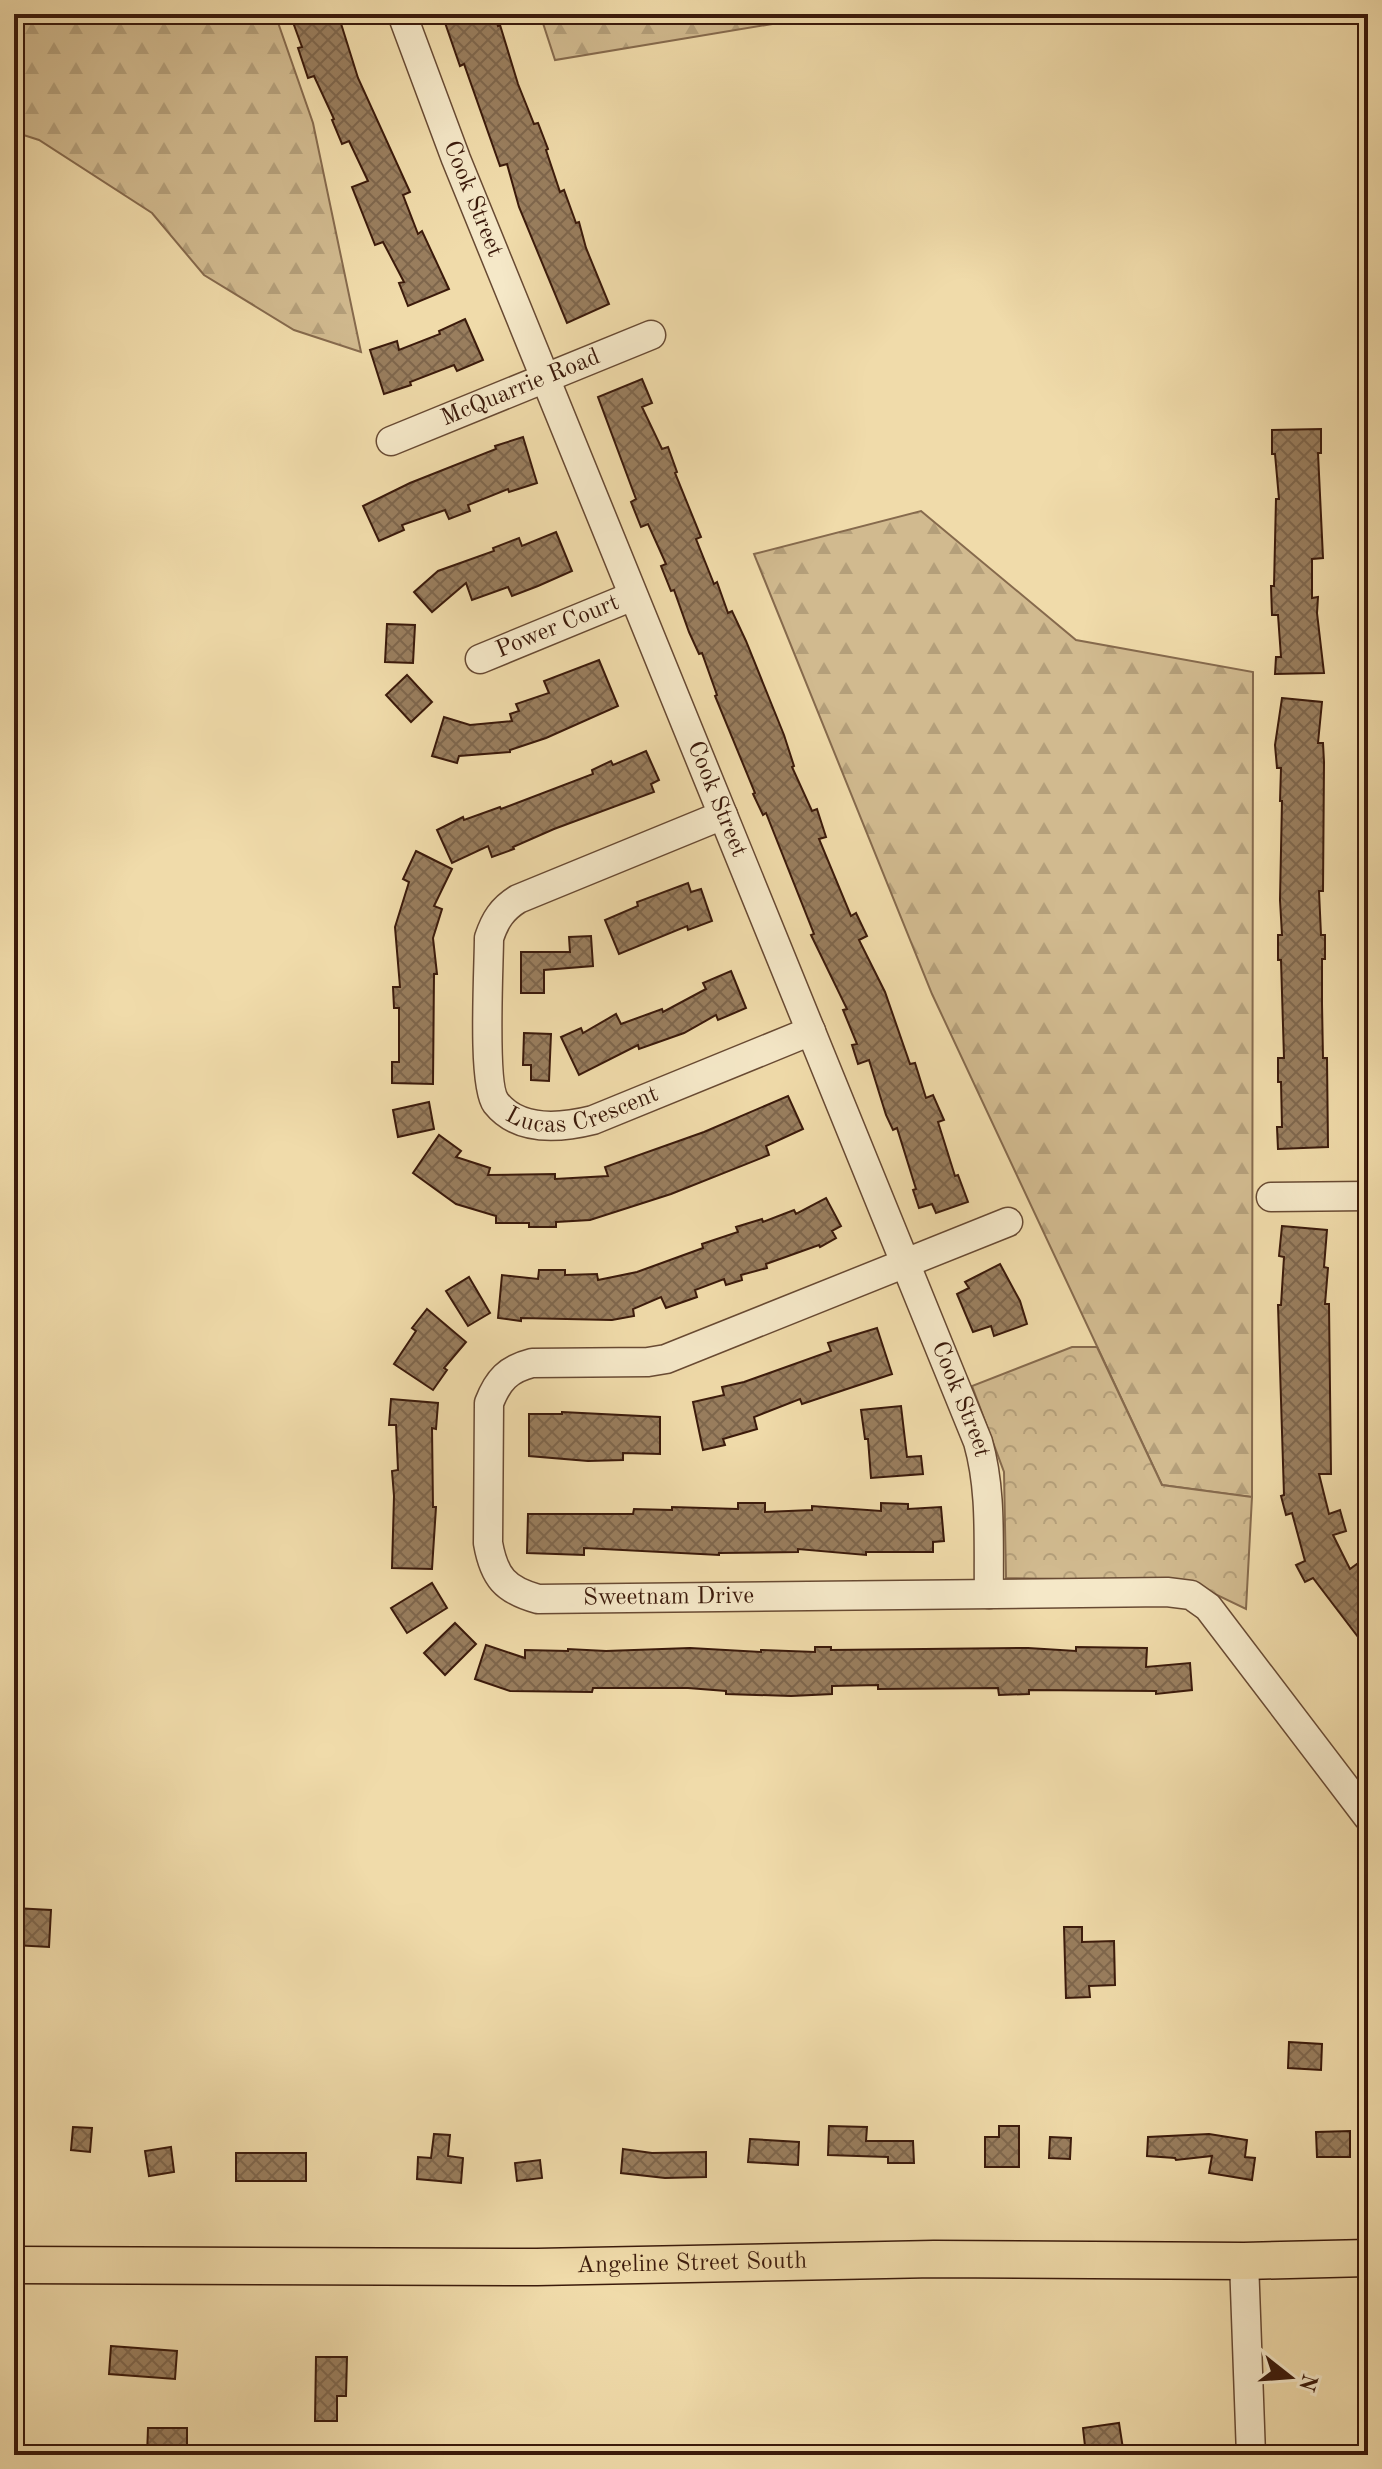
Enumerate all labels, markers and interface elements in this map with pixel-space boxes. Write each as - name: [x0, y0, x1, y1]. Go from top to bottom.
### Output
- street label: Cook Street: [438, 138, 507, 260]
- street label: McQuarrie Road: [438, 345, 604, 431]
- street label: Power Court: [493, 591, 623, 663]
- street label: Cook Street: [682, 738, 751, 861]
- street label: Lucas Crescent: [501, 1083, 662, 1138]
- street label: Cook Street: [926, 1338, 993, 1460]
- street label: Sweetnam Drive: [583, 1585, 754, 1610]
- street label: Angeline Street South: [576, 2250, 807, 2278]
- north arrow: [1250, 2337, 1330, 2417]
- text: N: [1294, 2371, 1320, 2394]

